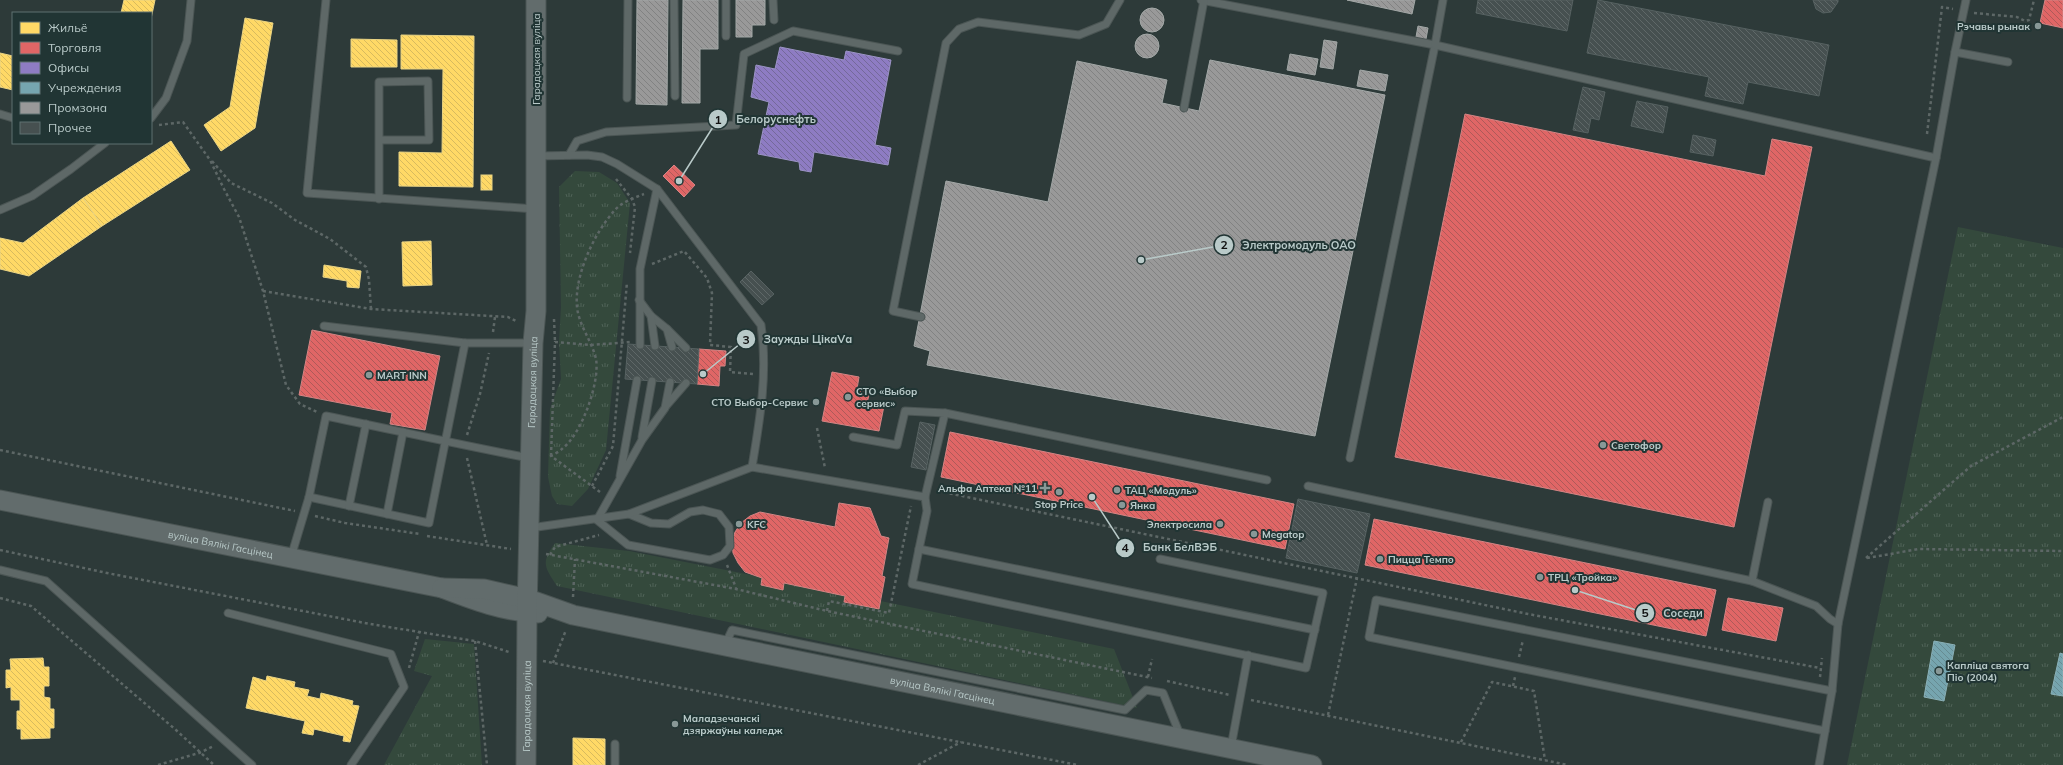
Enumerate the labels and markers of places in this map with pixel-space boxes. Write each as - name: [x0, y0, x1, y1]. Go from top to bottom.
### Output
- place label: Рэчавы рынак: [1957, 20, 2030, 33]
- marker: Рэчавы рынак: [2033, 21, 2043, 31]
- callout: Белоруснефть: [708, 108, 824, 131]
- callout: Электромодуль ОАО: [1214, 233, 1364, 256]
- callout: Заужды ЦікаVа: [736, 328, 861, 351]
- place label: MART INN: [377, 369, 427, 382]
- marker: MART INN: [364, 370, 374, 380]
- place label: СТО «Выбор сервис»: [856, 385, 917, 410]
- marker: СТО «Выбор сервис»: [843, 392, 853, 402]
- place label: СТО Выбор-Сервис: [711, 396, 808, 409]
- marker: СТО Выбор-Сервис: [811, 397, 821, 407]
- place label: Светофор: [1611, 439, 1661, 452]
- marker: Светофор: [1598, 440, 1608, 450]
- place label: Альфа Аптека №11: [938, 482, 1037, 495]
- marker: Альфа Аптека №11: [1040, 483, 1050, 493]
- place label: ТАЦ «Модуль»: [1125, 484, 1197, 497]
- marker: ТАЦ «Модуль»: [1112, 485, 1122, 495]
- marker: Stop Price: [1054, 487, 1064, 497]
- place label: Stop Price: [1035, 498, 1084, 511]
- place label: Янка: [1130, 499, 1155, 512]
- marker: Янка: [1117, 500, 1127, 510]
- place label: KFC: [747, 518, 766, 531]
- place label: Электросила: [1147, 518, 1212, 531]
- marker: KFC: [734, 519, 744, 529]
- marker: Электросила: [1215, 519, 1225, 529]
- place label: Megatop: [1262, 528, 1304, 541]
- marker: Megatop: [1249, 529, 1259, 539]
- callout: Банк БелВЭБ: [1115, 536, 1225, 559]
- place label: Пицца Темпо: [1388, 553, 1454, 566]
- marker: Пицца Темпо: [1375, 554, 1385, 564]
- place label: ТРЦ «Тройка»: [1548, 571, 1617, 584]
- marker: ТРЦ «Тройка»: [1535, 572, 1545, 582]
- callout: Соседи: [1635, 602, 1711, 625]
- place label: Капліца святога Піо (2004): [1947, 659, 2029, 684]
- marker: Капліца святога Піо (2004): [1934, 666, 1944, 676]
- place label: Маладзечанскі дзяржаўны каледж: [683, 712, 783, 737]
- marker: Маладзечанскі дзяржаўны каледж: [670, 719, 680, 729]

